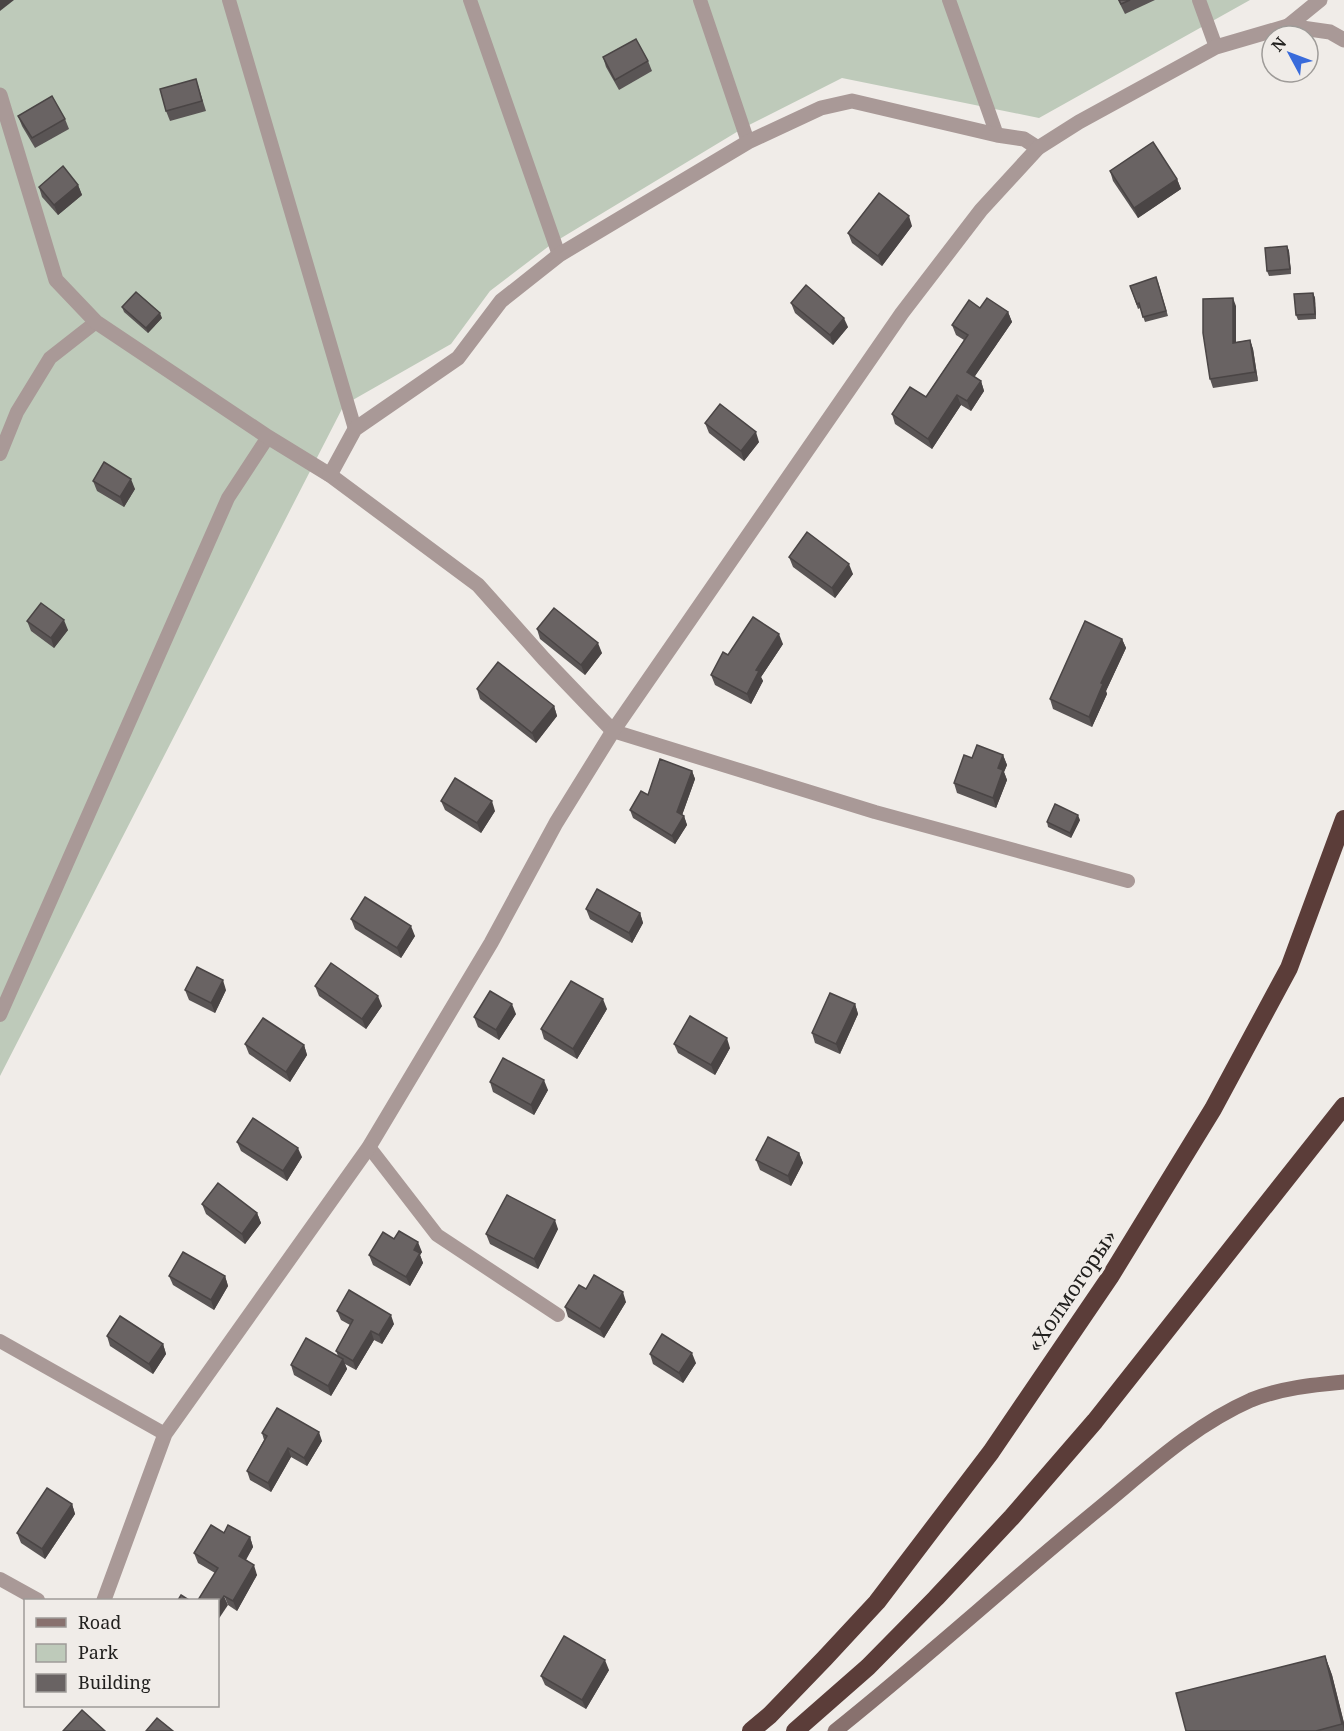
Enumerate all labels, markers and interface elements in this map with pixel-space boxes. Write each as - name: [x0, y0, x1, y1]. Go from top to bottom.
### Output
- north arrow: [1260, 24, 1320, 84]
- text: N: [1266, 32, 1291, 56]
- street label: «Холмогоры»: [1020, 1223, 1123, 1357]
- legend: [24, 1599, 219, 1707]
- text: Road: [78, 1610, 121, 1634]
- text: Park: [78, 1640, 118, 1664]
- text: Building: [78, 1670, 151, 1694]

